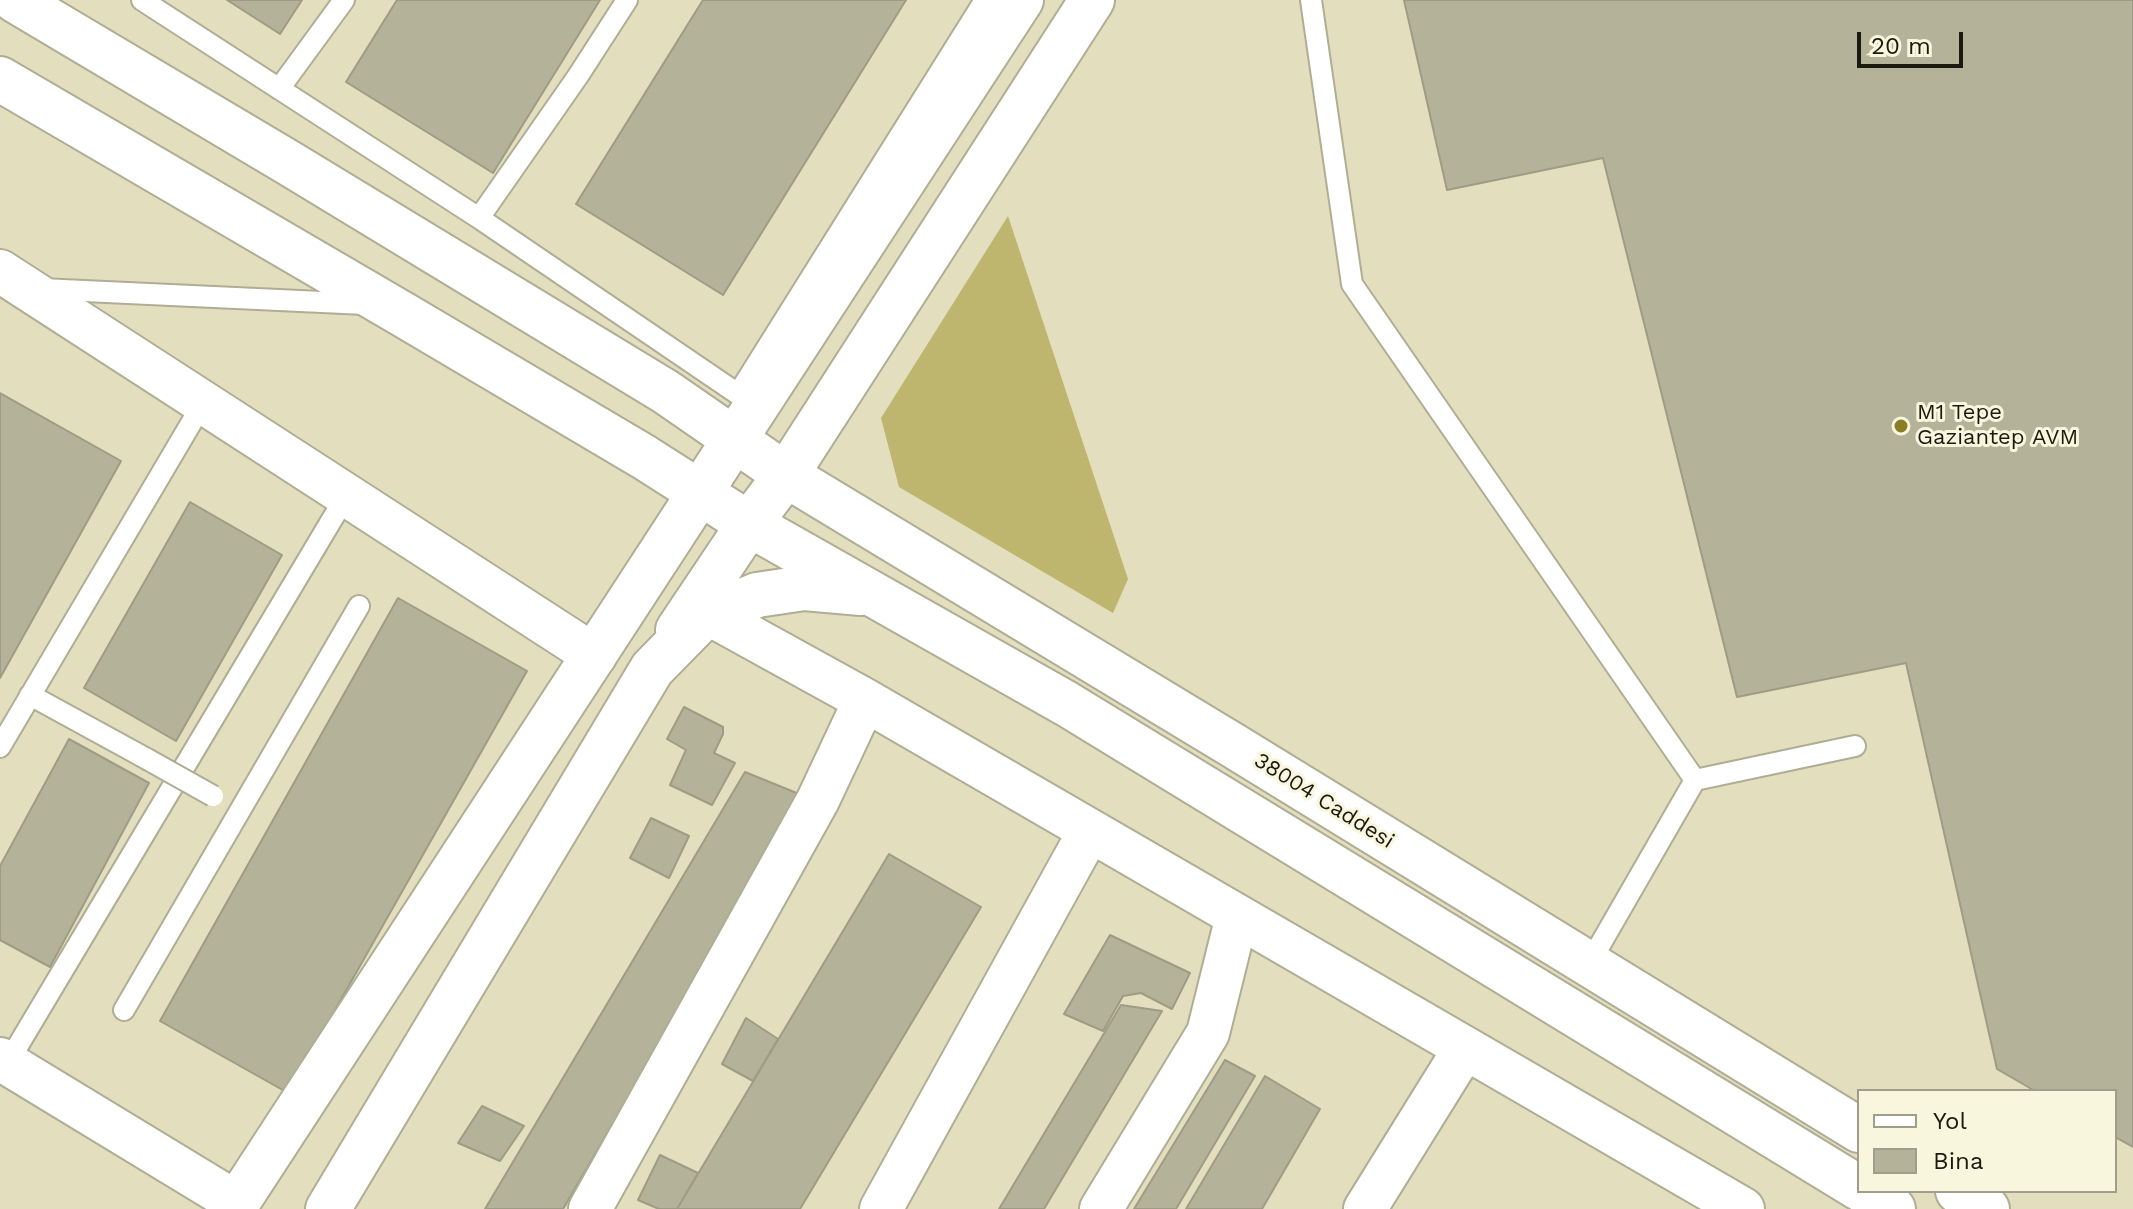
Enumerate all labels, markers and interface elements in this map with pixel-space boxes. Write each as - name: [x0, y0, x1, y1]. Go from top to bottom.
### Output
- scale bar: [1861, 16, 1967, 66]
- text: 20 m: [1871, 32, 1931, 60]
- place label: M1 Tepe Gaziantep AVM: [1917, 400, 2078, 452]
- marker: M1 Tepe Gaziantep AVM: [1892, 417, 1910, 435]
- street label: 38004 Caddesi: [1249, 747, 1399, 855]
- legend: [1857, 1089, 2117, 1193]
- text: Yol: [1933, 1107, 1967, 1135]
- text: Bina: [1933, 1147, 1984, 1175]

